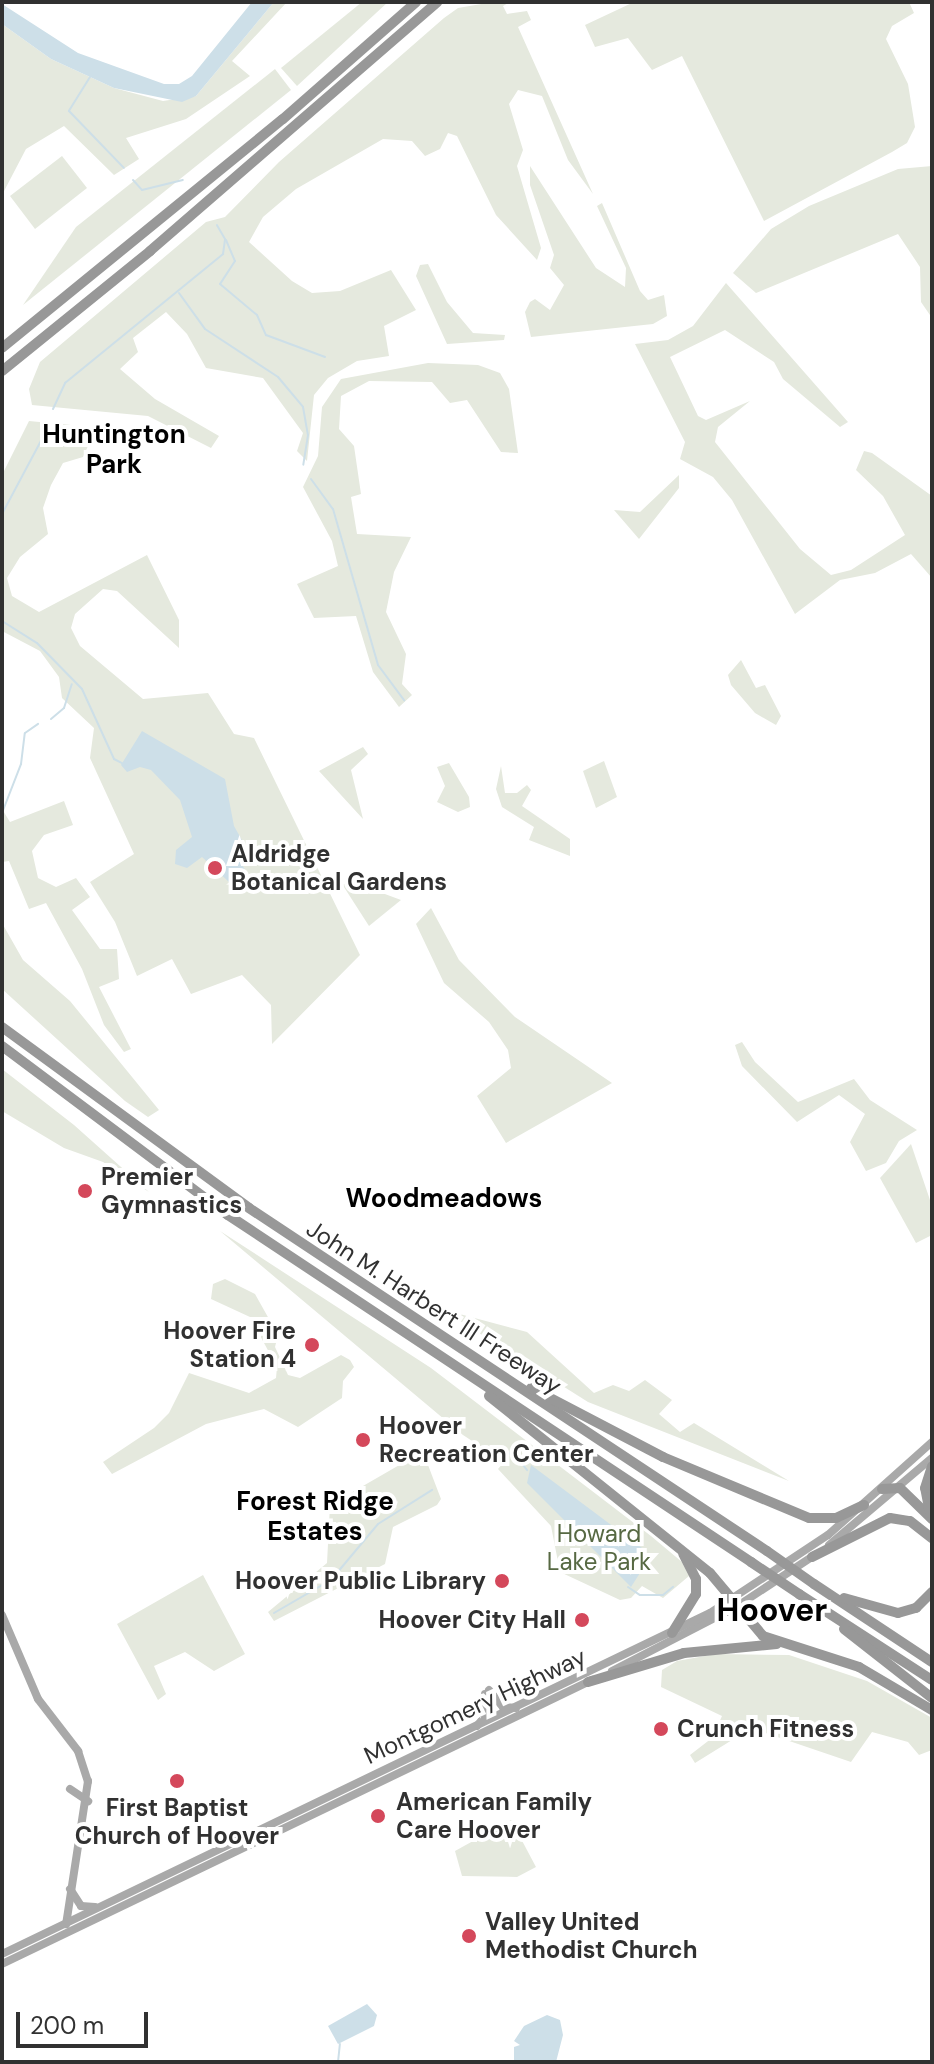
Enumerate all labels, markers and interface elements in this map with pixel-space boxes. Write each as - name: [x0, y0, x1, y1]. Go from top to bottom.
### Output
- district label: Huntington Park: [42, 419, 186, 480]
- place label: Aldridge Botanical Gardens: [231, 840, 447, 896]
- marker: Aldridge Botanical Gardens: [206, 859, 224, 877]
- place label: Premier Gymnastics: [101, 1163, 242, 1219]
- marker: Premier Gymnastics: [76, 1182, 94, 1200]
- district label: Woodmeadows: [346, 1183, 542, 1215]
- street label: John M. Harbert III Freeway: [301, 1214, 567, 1400]
- place label: Hoover Fire Station 4: [163, 1317, 296, 1373]
- marker: Hoover Fire Station 4: [303, 1336, 321, 1354]
- place label: Hoover Recreation Center: [379, 1412, 594, 1468]
- marker: Hoover Recreation Center: [354, 1431, 372, 1449]
- district label: Forest Ridge Estates: [236, 1486, 394, 1548]
- park label: Howard Lake Park: [547, 1520, 651, 1576]
- place label: Hoover Public Library: [235, 1567, 486, 1595]
- marker: Hoover Public Library: [493, 1572, 511, 1590]
- district label: Hoover: [717, 1591, 827, 1629]
- place label: Hoover City Hall: [378, 1606, 566, 1634]
- marker: Hoover City Hall: [573, 1611, 591, 1629]
- street label: Montgomery Highway: [359, 1642, 591, 1770]
- place label: Crunch Fitness: [677, 1715, 854, 1743]
- marker: Crunch Fitness: [652, 1720, 670, 1738]
- marker: First Baptist Church of Hoover: [168, 1772, 186, 1790]
- place label: American Family Care Hoover: [396, 1788, 592, 1844]
- place label: First Baptist Church of Hoover: [75, 1794, 279, 1850]
- marker: American Family Care Hoover: [367, 1805, 389, 1827]
- place label: Valley United Methodist Church: [485, 1908, 697, 1964]
- marker: Valley United Methodist Church: [460, 1927, 478, 1945]
- scale bar: [20, 1996, 152, 2046]
- text: 200 m: [30, 2010, 104, 2041]

